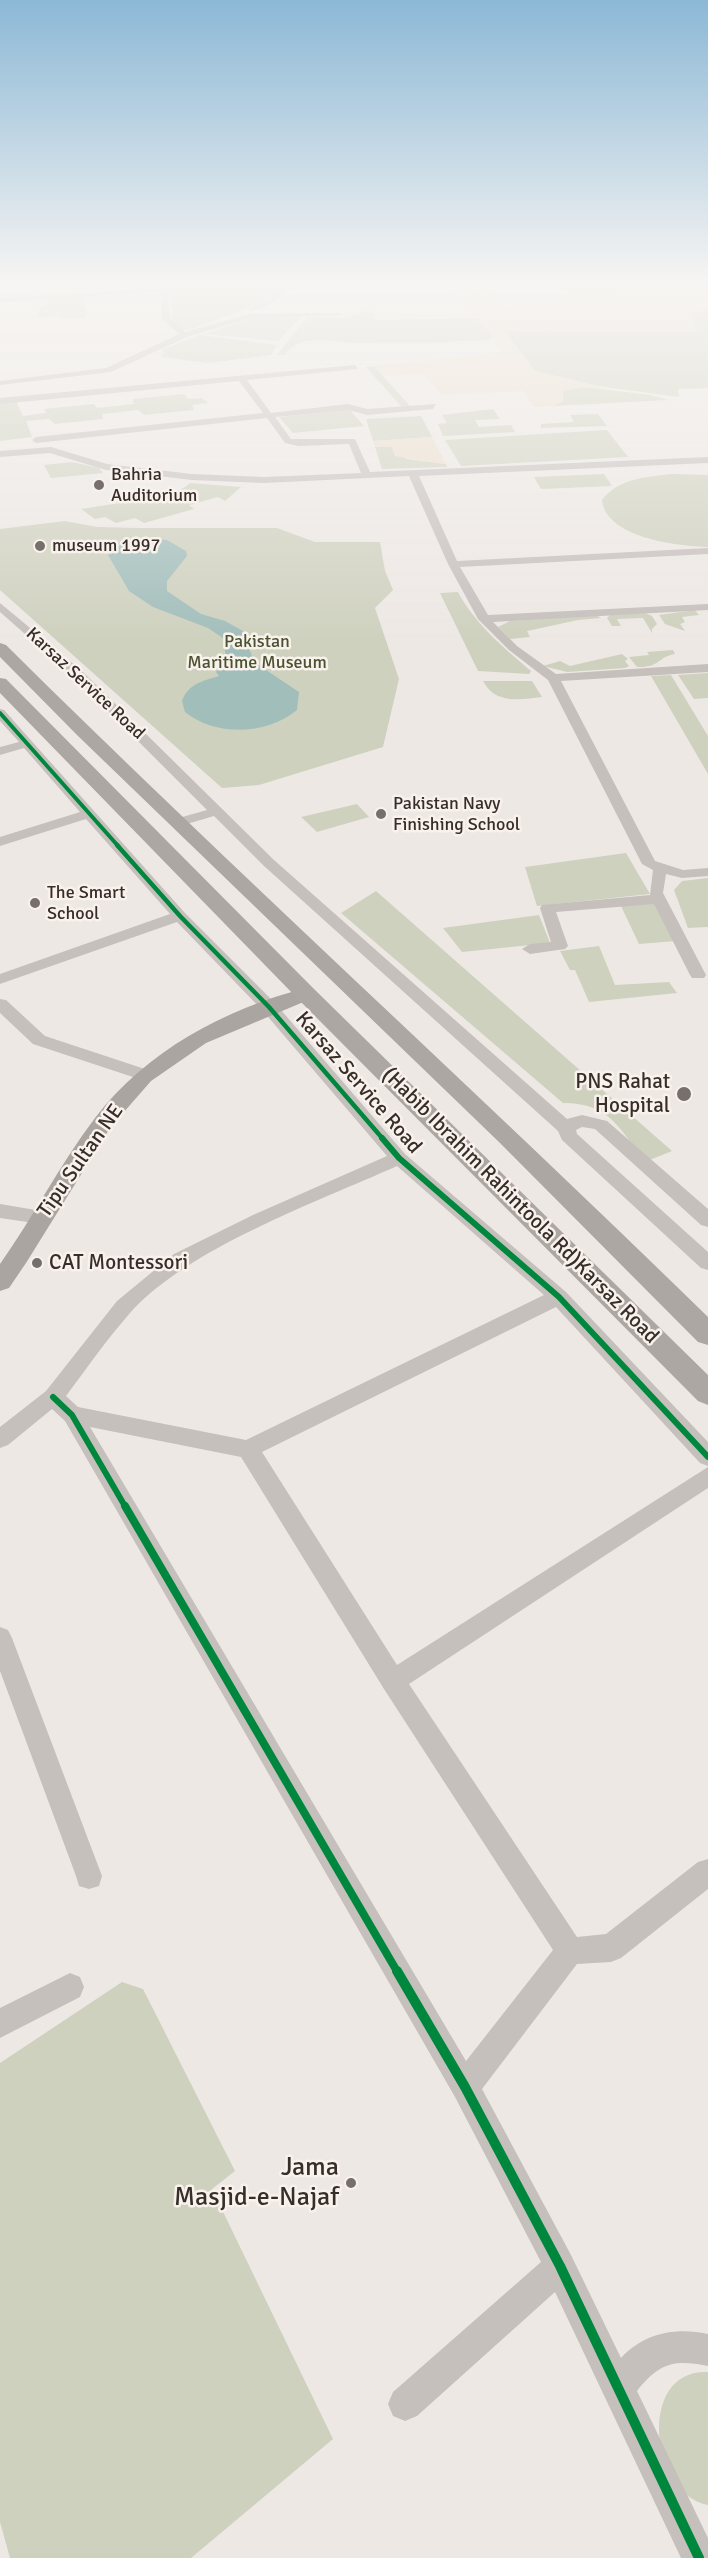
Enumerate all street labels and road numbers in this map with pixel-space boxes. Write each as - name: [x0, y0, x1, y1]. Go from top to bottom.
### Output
- street label: Karsaz Service Road: [21, 623, 149, 745]
- street label: Karsaz Service Road: [289, 1007, 427, 1159]
- street label: (Habib Ibrahim Rahintoola Rd)Karsaz Road: [377, 1063, 663, 1349]
- street label: Tipu Sultan NE: [33, 1100, 129, 1222]

